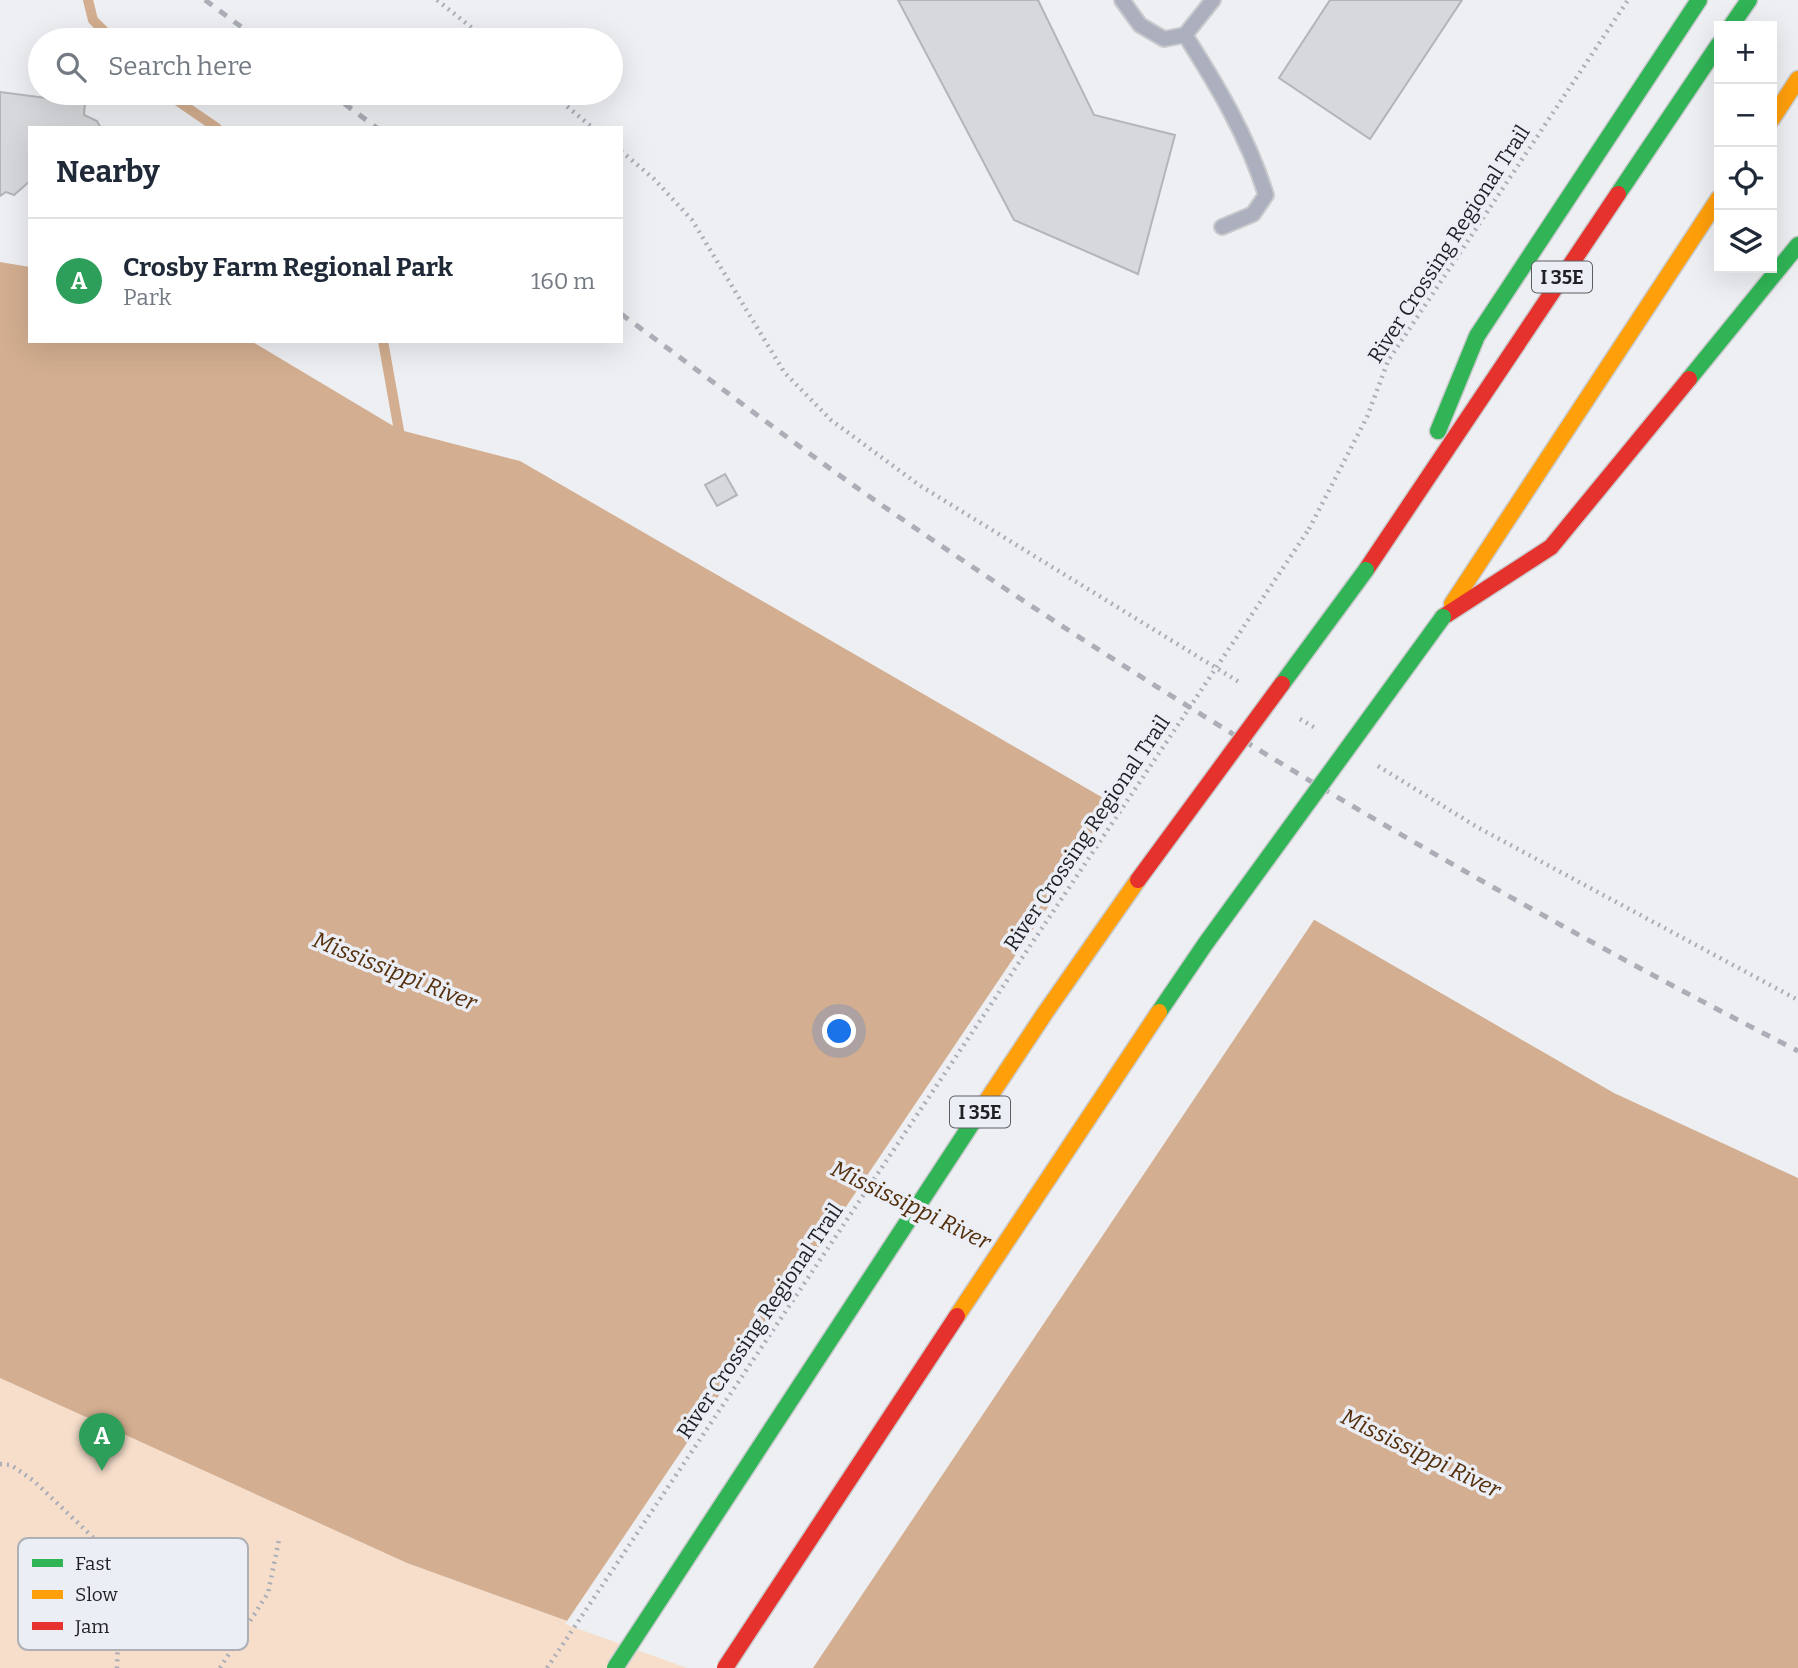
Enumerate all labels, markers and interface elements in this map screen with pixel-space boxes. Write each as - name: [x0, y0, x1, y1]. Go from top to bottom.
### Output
- map controls: [1714, 21, 1777, 273]
- button: +: [1714, 21, 1777, 84]
- search box: [28, 28, 623, 105]
- icon: search: [52, 48, 90, 86]
- text: Search here: [108, 51, 252, 82]
- button: −: [1714, 84, 1777, 147]
- street label: River Crossing Regional Trail: [1362, 120, 1536, 368]
- button: locate: [1714, 147, 1777, 210]
- text: Nearby: [56, 154, 160, 190]
- button: layers: [1714, 210, 1777, 273]
- text: Crosby Farm Regional Park: [123, 252, 453, 283]
- road number: I 35E: [1532, 262, 1592, 292]
- text: A: [71, 267, 87, 295]
- text: 160 m: [531, 267, 595, 295]
- text: Park: [123, 283, 172, 311]
- street label: River Crossing Regional Trail: [998, 710, 1176, 956]
- water label: Mississippi River: [309, 925, 482, 1017]
- your location: [822, 1014, 856, 1048]
- road number: I 35E: [950, 1096, 1010, 1128]
- water label: Mississippi River: [827, 1154, 997, 1256]
- street label: River Crossing Regional Trail: [671, 1198, 849, 1444]
- water label: Mississippi River: [1337, 1402, 1507, 1504]
- pin: A: [79, 1413, 125, 1471]
- legend: [18, 1538, 248, 1650]
- text: Fast: [75, 1552, 112, 1575]
- text: Slow: [75, 1583, 118, 1606]
- text: Jam: [74, 1615, 109, 1638]

